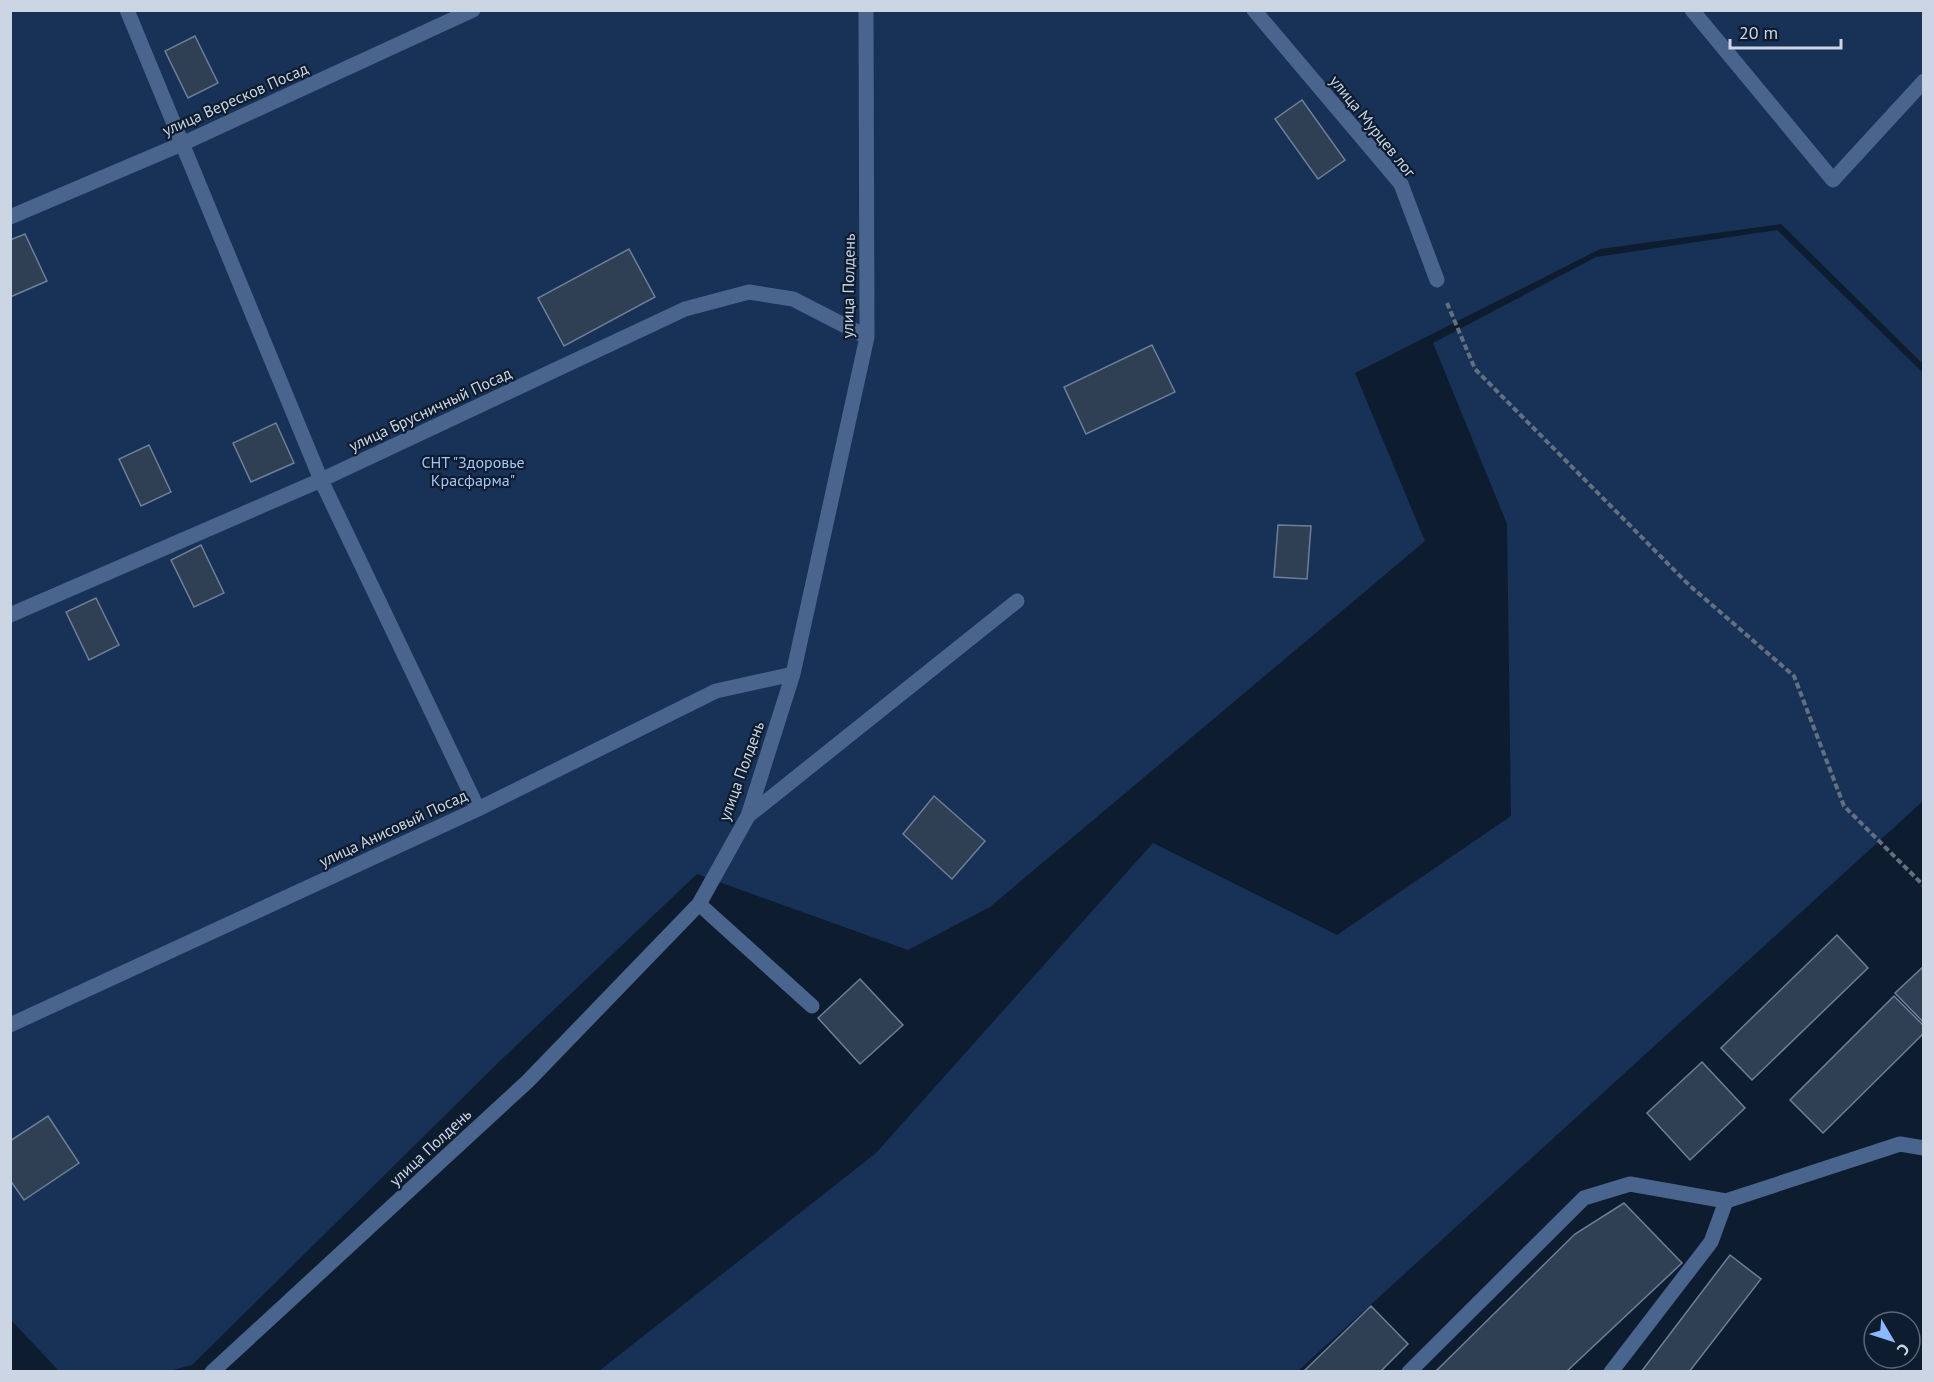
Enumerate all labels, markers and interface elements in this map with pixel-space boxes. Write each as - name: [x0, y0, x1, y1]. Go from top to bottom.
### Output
- scale bar: [1730, 12, 1841, 50]
- text: 20 m: [1739, 21, 1778, 44]
- street label: улица Вересков Посад: [159, 58, 311, 140]
- street label: улица Мурцев лог: [1326, 71, 1420, 181]
- street label: улица Полдень: [837, 233, 859, 339]
- street label: улица Брусничный Посад: [345, 362, 515, 456]
- park label: СНТ "Здоровье Красфарма": [421, 452, 525, 490]
- street label: улица Полдень: [714, 718, 768, 824]
- street label: улица Анисовый Посад: [316, 785, 471, 871]
- street label: улица Полдень: [385, 1104, 475, 1190]
- north arrow: [1862, 1310, 1922, 1370]
- text: С: [1893, 1340, 1914, 1359]

